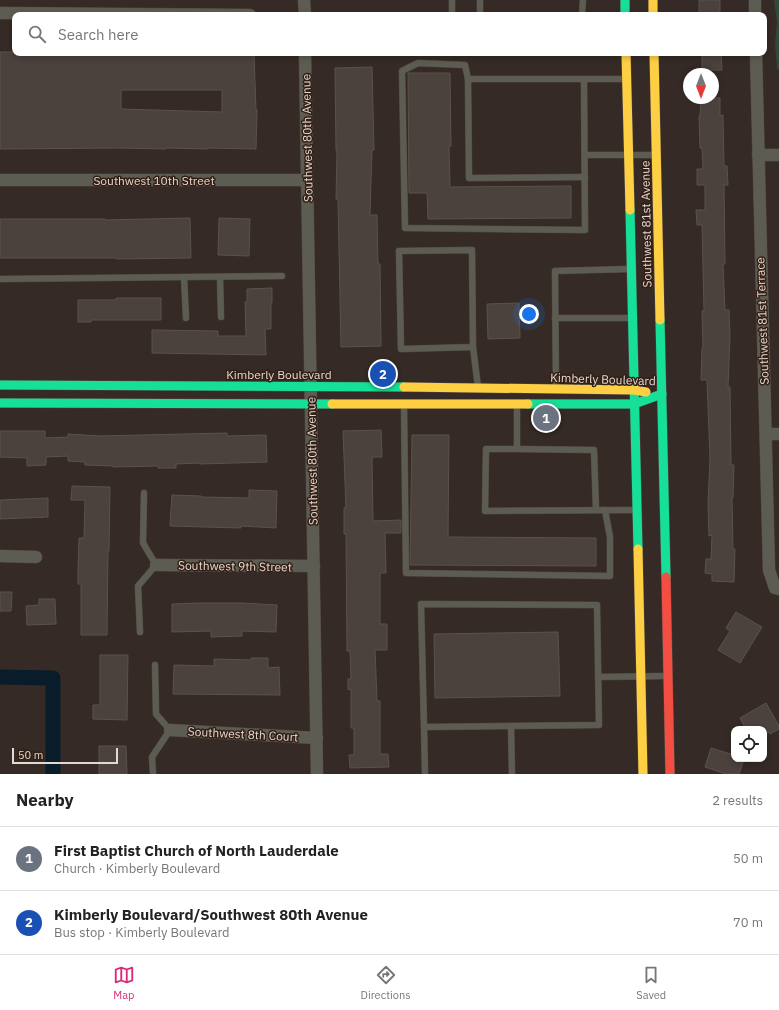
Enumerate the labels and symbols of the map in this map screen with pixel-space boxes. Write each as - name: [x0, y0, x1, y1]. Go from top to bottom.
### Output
- north arrow: [683, 68, 719, 104]
- street label: Southwest 80th Avenue: [298, 73, 316, 202]
- street label: Southwest 81st Avenue: [637, 160, 655, 288]
- street label: Southwest 10th Street: [93, 173, 215, 188]
- street label: Southwest 81st Terrace: [752, 257, 772, 385]
- your location: [519, 304, 539, 324]
- pin: 2: [370, 359, 396, 389]
- street label: Kimberly Boulevard: [226, 367, 332, 382]
- street label: Kimberly Boulevard: [550, 370, 656, 388]
- street label: Southwest 80th Avenue: [303, 396, 321, 525]
- pin: 1: [533, 403, 559, 433]
- street label: Southwest 9th Street: [178, 558, 292, 574]
- street label: Southwest 8th Court: [187, 724, 299, 744]
- scale bar: [12, 746, 118, 765]

